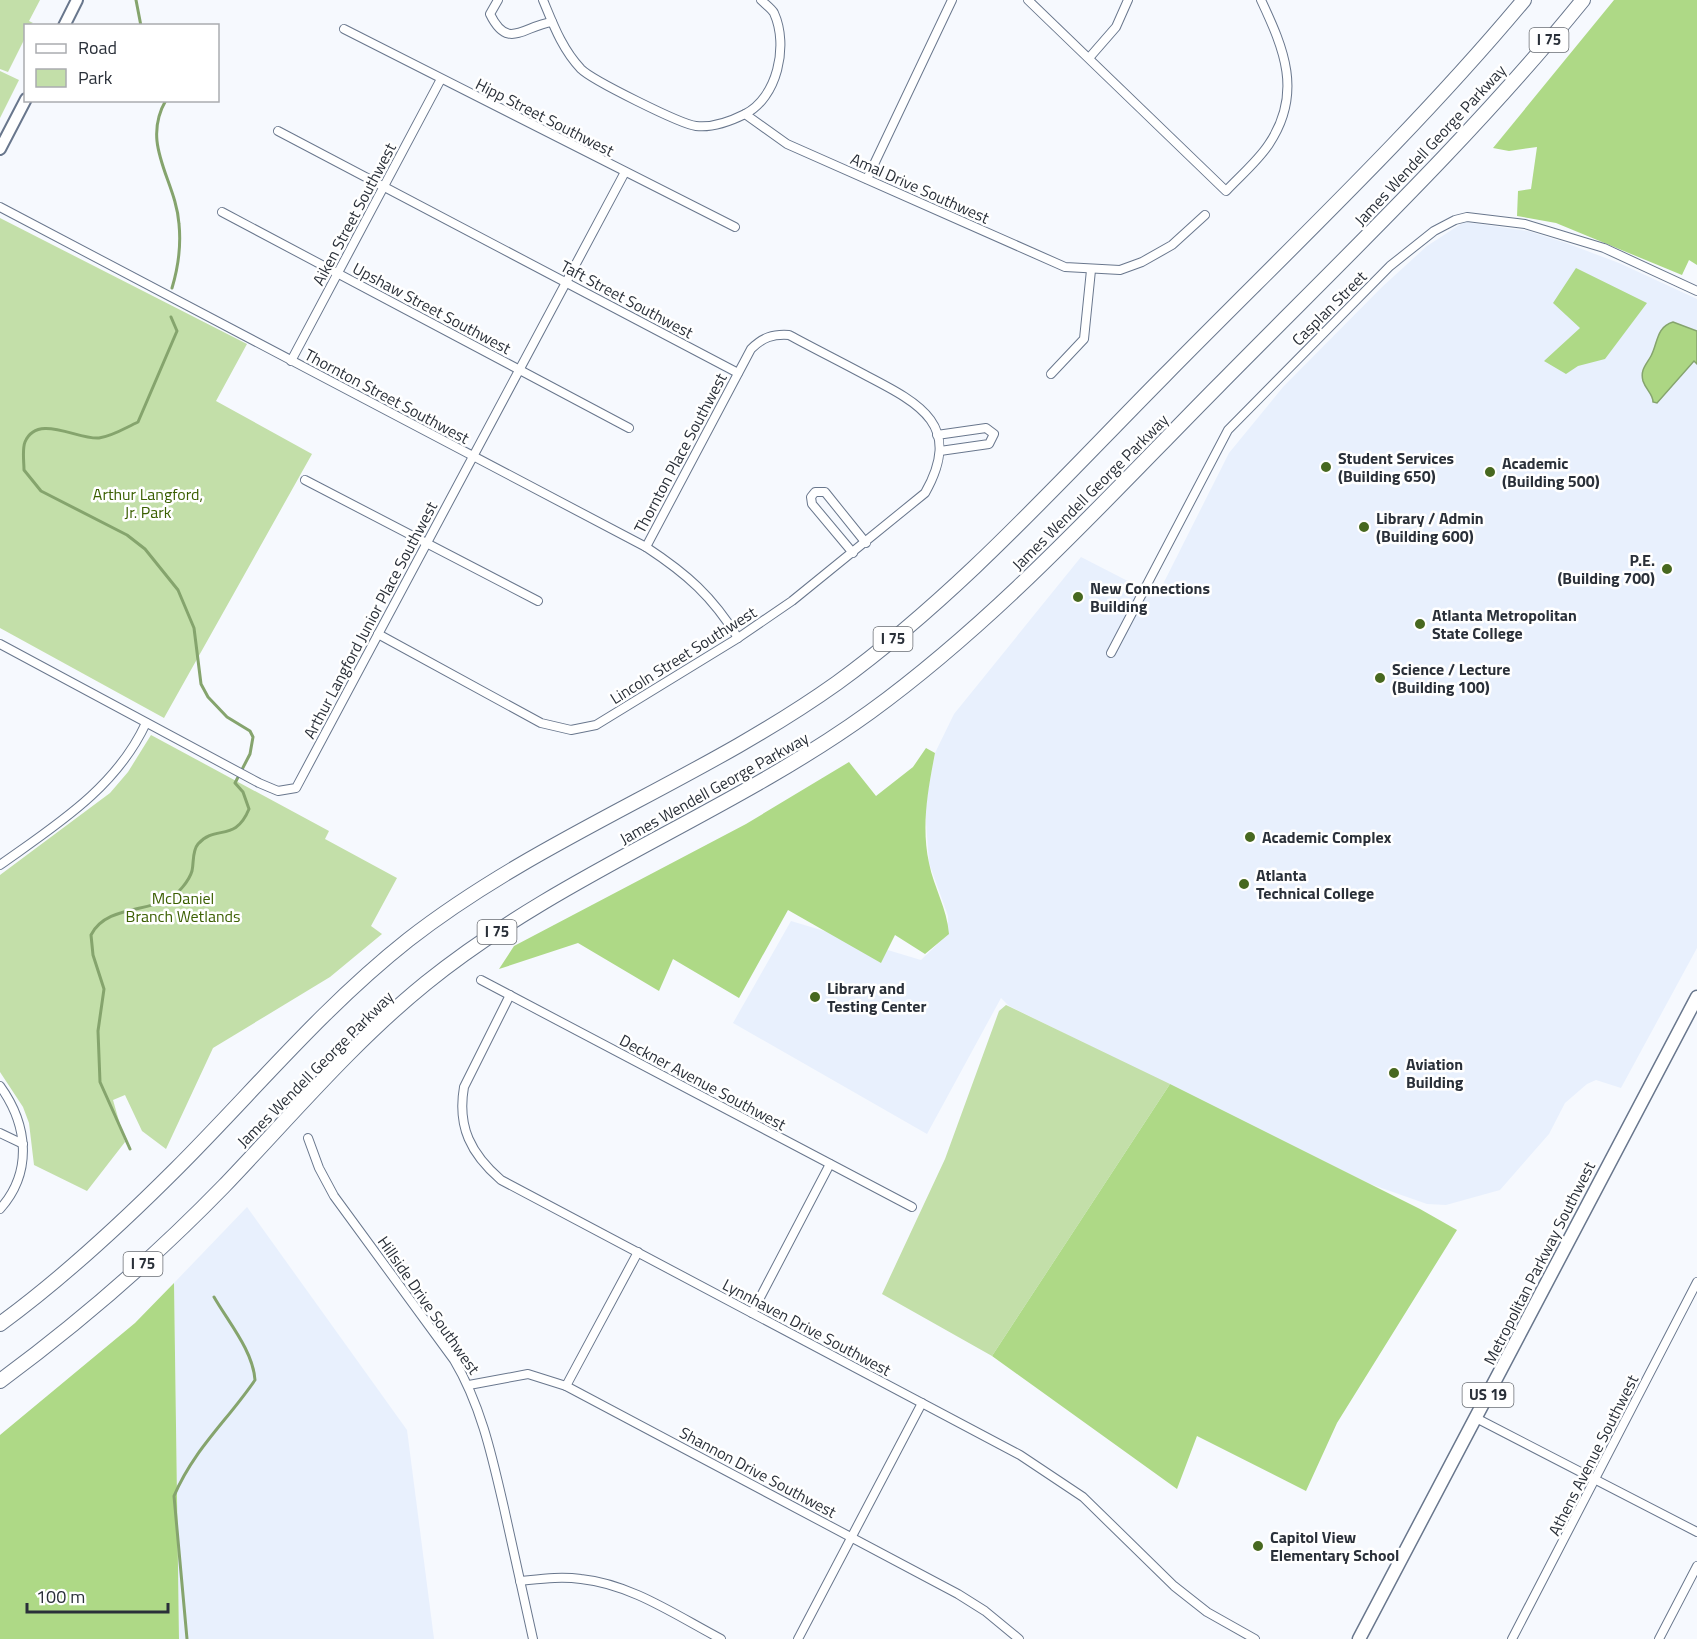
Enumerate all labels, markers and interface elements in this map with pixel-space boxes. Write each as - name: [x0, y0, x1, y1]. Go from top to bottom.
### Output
- legend: [24, 24, 219, 102]
- road number: I 75: [1530, 28, 1568, 52]
- text: Road: [78, 34, 117, 61]
- street label: James Wendell George Parkway: [1349, 59, 1512, 231]
- text: Park: [78, 64, 113, 91]
- street label: Hipp Street Southwest: [472, 72, 619, 162]
- street label: Aiken Street Southwest: [306, 138, 402, 290]
- street label: Amal Drive Southwest: [847, 147, 994, 230]
- street label: Taft Street Southwest: [556, 254, 698, 344]
- street label: Upshaw Street Southwest: [349, 256, 516, 360]
- street label: Casplan Street: [1286, 265, 1372, 351]
- street label: Thornton Street Southwest: [300, 342, 474, 450]
- street label: Thornton Place Southwest: [628, 368, 733, 537]
- street label: James Wendell George Parkway: [1006, 408, 1174, 576]
- place label: Student Services (Building 650): [1338, 446, 1454, 488]
- place label: Academic (Building 500): [1502, 451, 1600, 493]
- marker: Student Services (Building 650): [1319, 460, 1333, 474]
- marker: Academic (Building 500): [1483, 465, 1497, 479]
- park label: Arthur Langford, Jr. Park: [93, 482, 203, 524]
- street label: Arthur Langford Junior Place Southwest: [297, 497, 443, 743]
- place label: Library / Admin (Building 600): [1376, 506, 1484, 548]
- marker: Library / Admin (Building 600): [1357, 520, 1371, 534]
- place label: P.E. (Building 700): [1557, 548, 1655, 590]
- marker: P.E. (Building 700): [1660, 562, 1674, 576]
- place label: New Connections Building: [1090, 576, 1210, 618]
- marker: New Connections Building: [1071, 590, 1085, 604]
- street label: Lincoln Street Southwest: [605, 600, 761, 710]
- place label: Atlanta Metropolitan State College: [1432, 603, 1577, 645]
- marker: Atlanta Metropolitan State College: [1413, 617, 1427, 631]
- road number: I 75: [874, 627, 912, 651]
- place label: Science / Lecture (Building 100): [1392, 657, 1510, 699]
- marker: Science / Lecture (Building 100): [1373, 671, 1387, 685]
- street label: James Wendell George Parkway: [615, 726, 813, 850]
- place label: Academic Complex: [1262, 825, 1392, 849]
- marker: Academic Complex: [1243, 830, 1257, 844]
- place label: Atlanta Technical College: [1256, 863, 1374, 905]
- marker: Atlanta Technical College: [1237, 877, 1251, 891]
- park label: McDaniel Branch Wetlands: [126, 886, 240, 928]
- road number: I 75: [478, 920, 516, 944]
- place label: Library and Testing Center: [827, 976, 926, 1018]
- street label: James Wendell George Parkway: [231, 985, 399, 1153]
- marker: Library and Testing Center: [808, 990, 822, 1004]
- street label: Deckner Avenue Southwest: [616, 1028, 791, 1136]
- place label: Aviation Building: [1406, 1052, 1464, 1094]
- marker: Aviation Building: [1387, 1066, 1401, 1080]
- street label: Metropolitan Parkway Southwest: [1477, 1157, 1601, 1369]
- street label: Hillside Drive Southwest: [372, 1231, 486, 1379]
- road number: I 75: [124, 1252, 162, 1276]
- street label: Lynnhaven Drive Southwest: [719, 1272, 896, 1382]
- street label: Athens Avenue Southwest: [1542, 1370, 1644, 1540]
- road number: US 19: [1462, 1383, 1514, 1407]
- street label: Shannon Drive Southwest: [675, 1420, 841, 1524]
- place label: Capitol View Elementary School: [1270, 1525, 1399, 1567]
- marker: Capitol View Elementary School: [1251, 1539, 1265, 1553]
- scale bar: [27, 1576, 168, 1614]
- text: 100 m: [36, 1583, 85, 1610]

